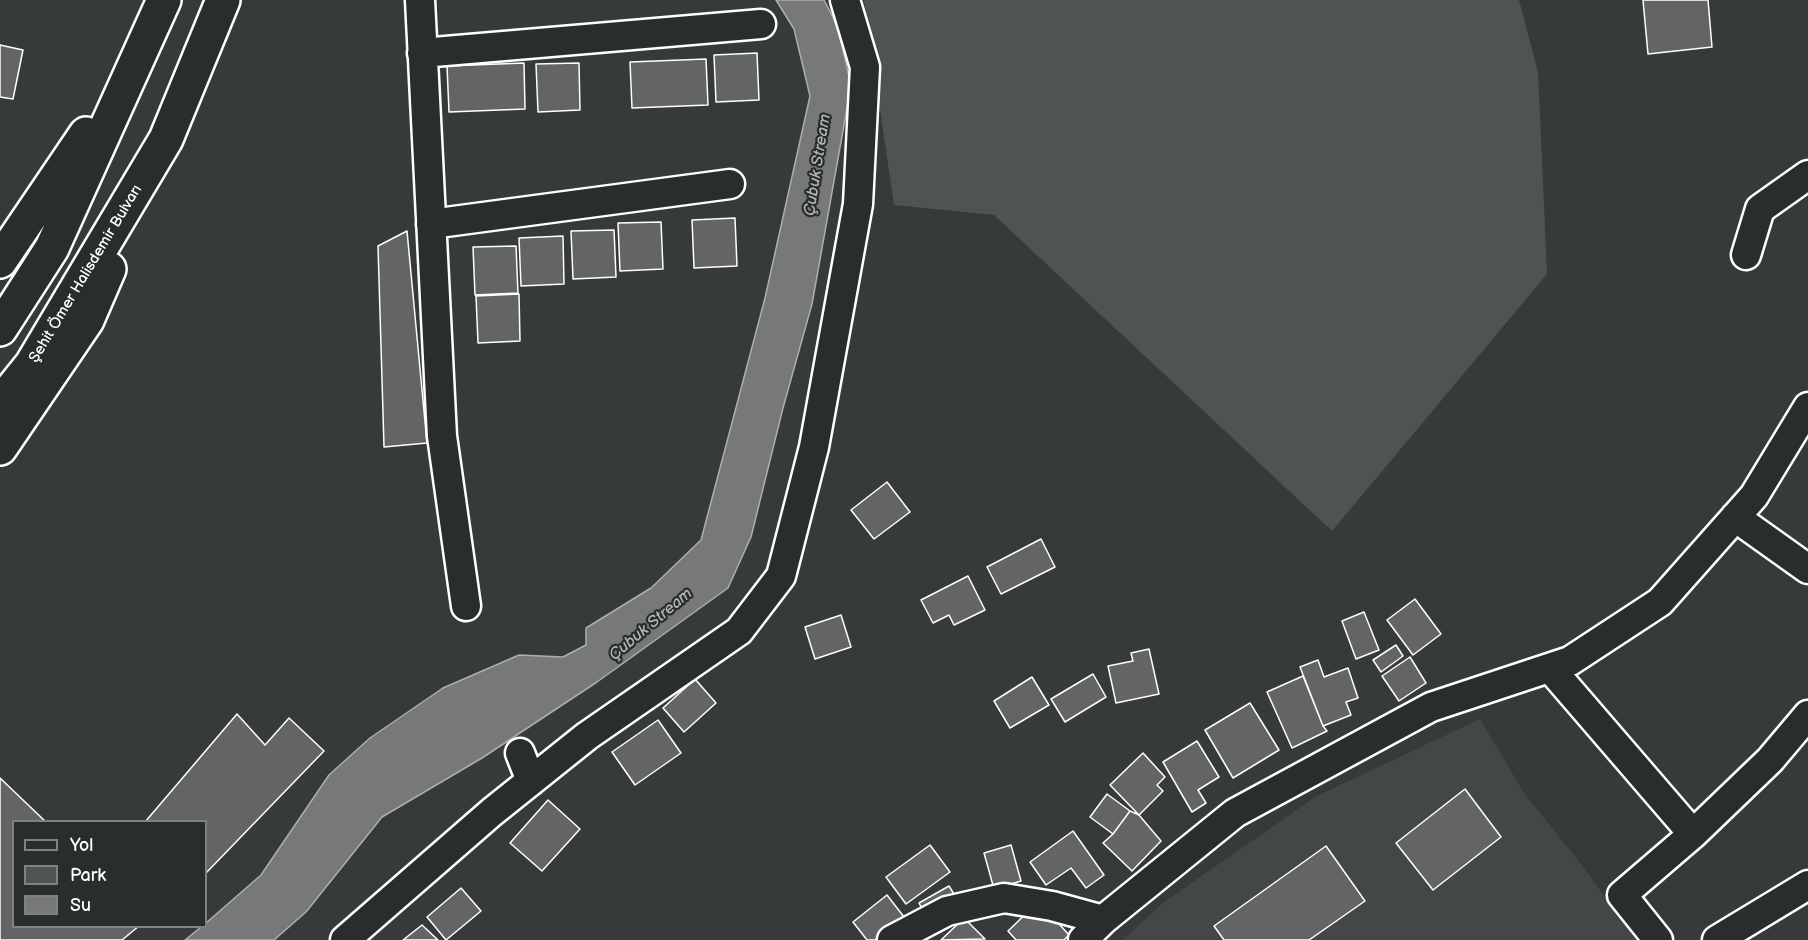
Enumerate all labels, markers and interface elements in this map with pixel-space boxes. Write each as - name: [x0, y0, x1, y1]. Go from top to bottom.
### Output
- water label: Çubuk Stream: [800, 113, 836, 217]
- street label: Şehit Ömer Halisdemir Bulvarı: [26, 182, 146, 366]
- water label: Çubuk Stream: [605, 585, 697, 665]
- legend: [12, 820, 207, 928]
- text: Yol: [70, 835, 93, 856]
- text: Park: [70, 865, 106, 886]
- text: Su: [70, 895, 91, 916]

